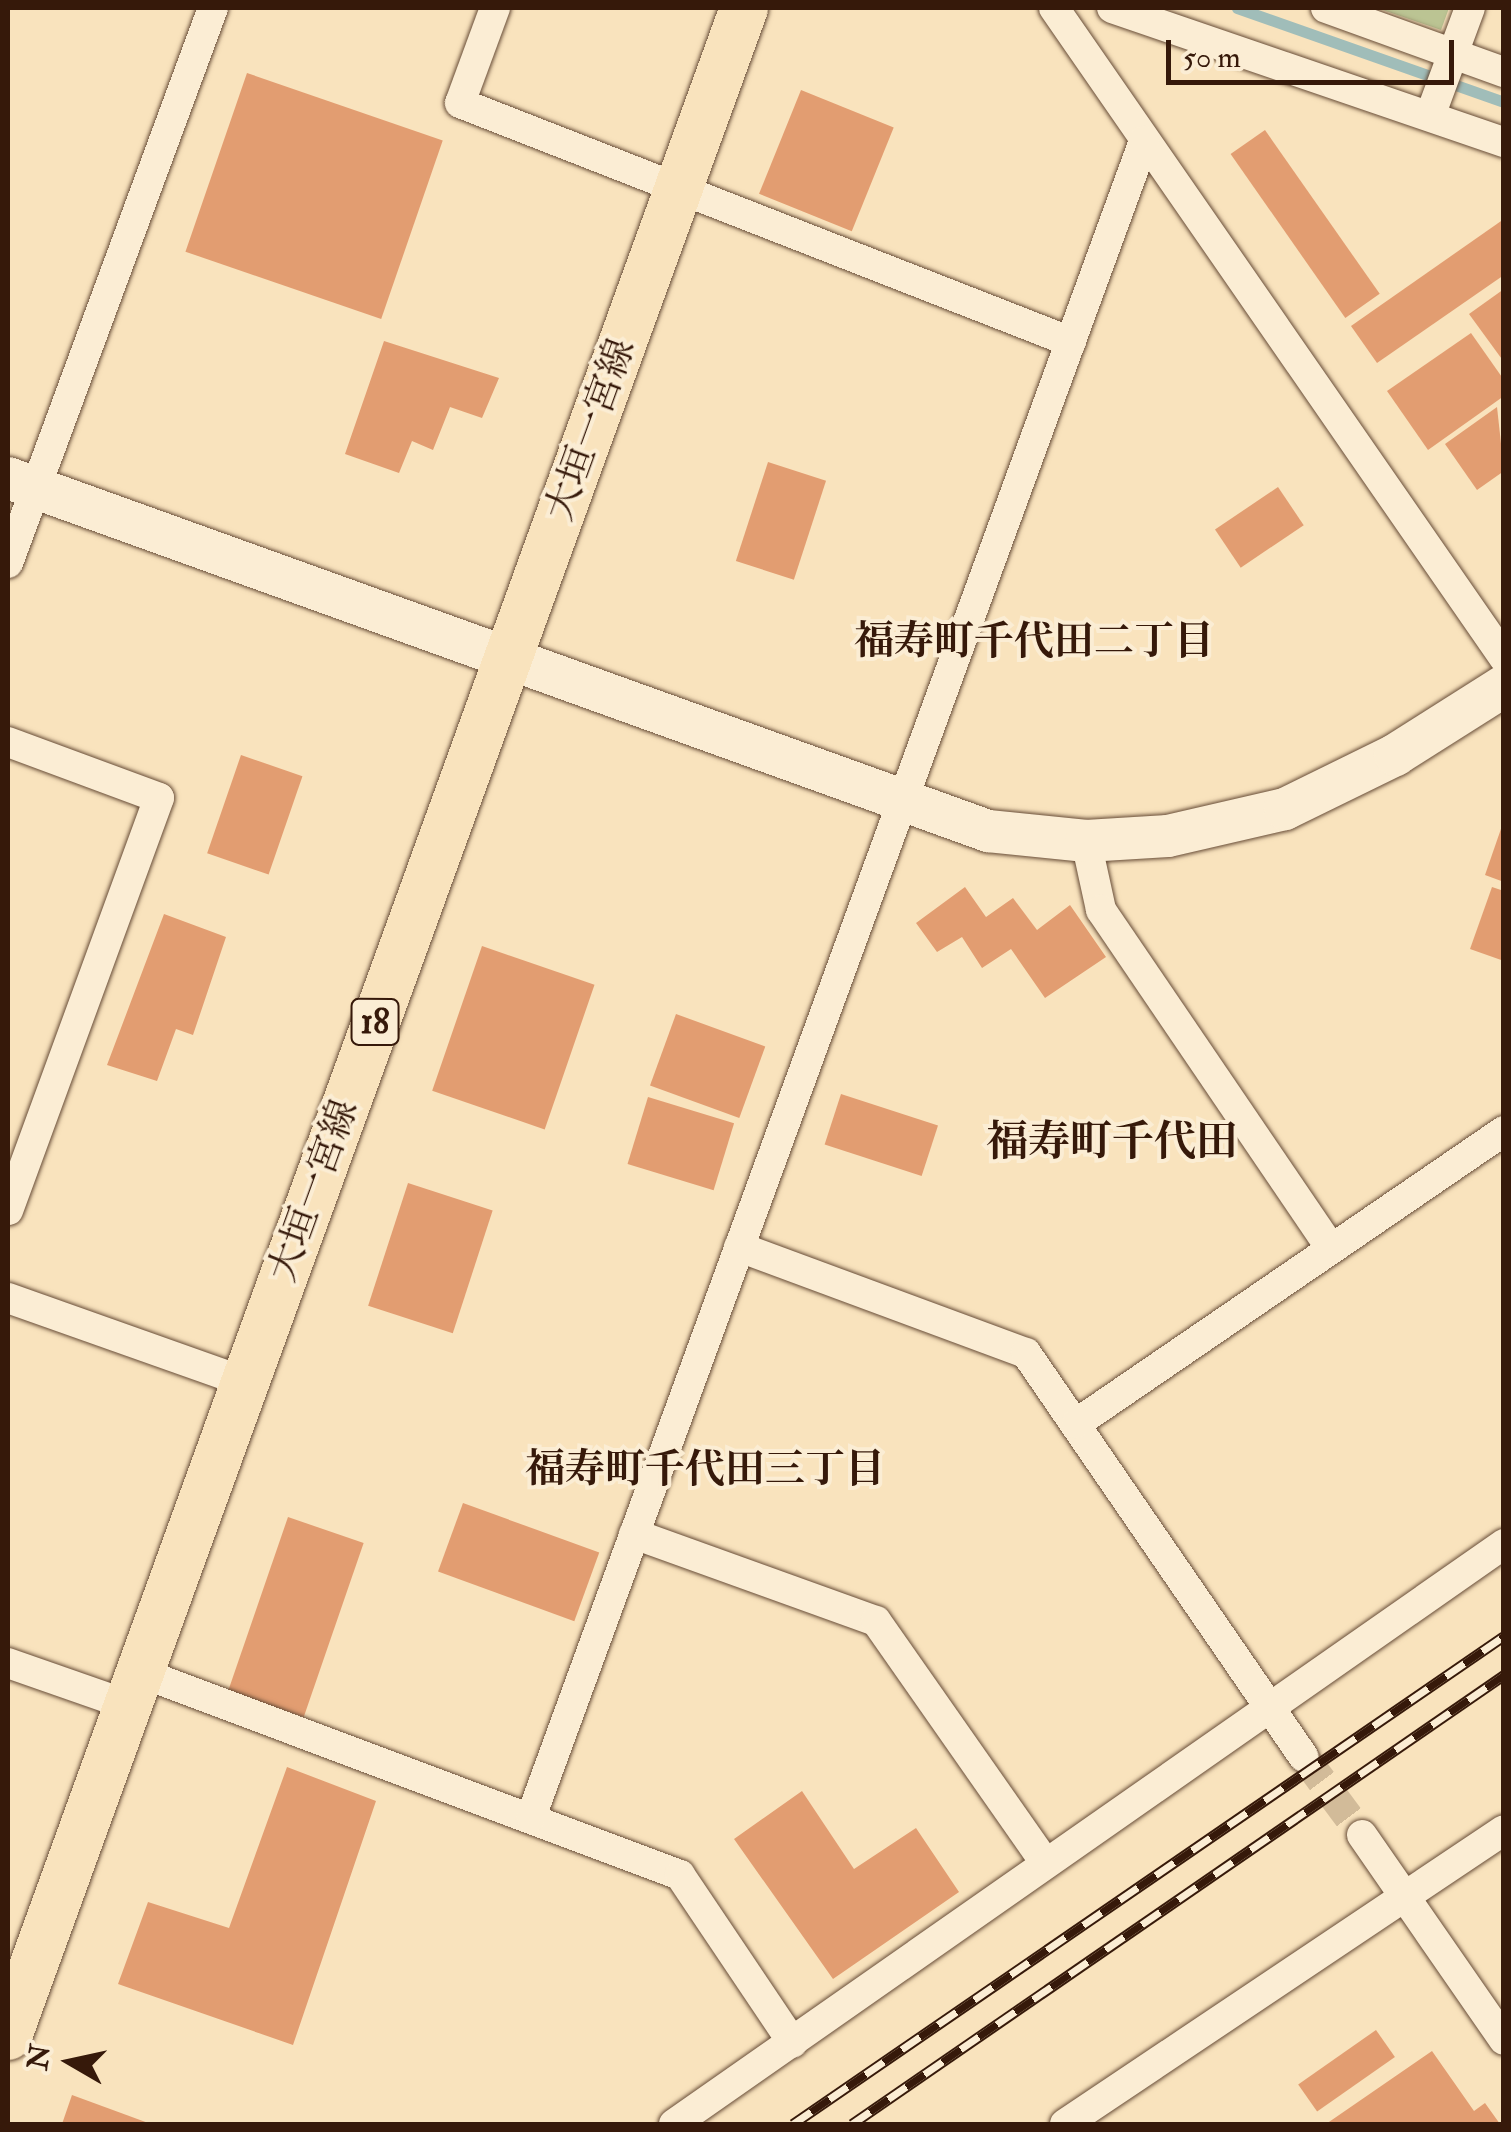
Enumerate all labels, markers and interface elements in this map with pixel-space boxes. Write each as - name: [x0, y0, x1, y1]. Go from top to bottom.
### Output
- scale bar: [1171, 20, 1458, 82]
- text: 50 m: [1183, 39, 1241, 76]
- street label: 大垣一宮線: [537, 333, 645, 527]
- district label: 福寿町千代田二丁目: [854, 618, 1214, 666]
- road number: 18: [350, 992, 400, 1052]
- street label: 大垣一宮線: [260, 1094, 368, 1288]
- district label: 福寿町千代田: [986, 1117, 1238, 1167]
- district label: 福寿町千代田三丁目: [525, 1446, 885, 1494]
- north arrow: [20, 2012, 120, 2112]
- text: N: [21, 2042, 59, 2072]

